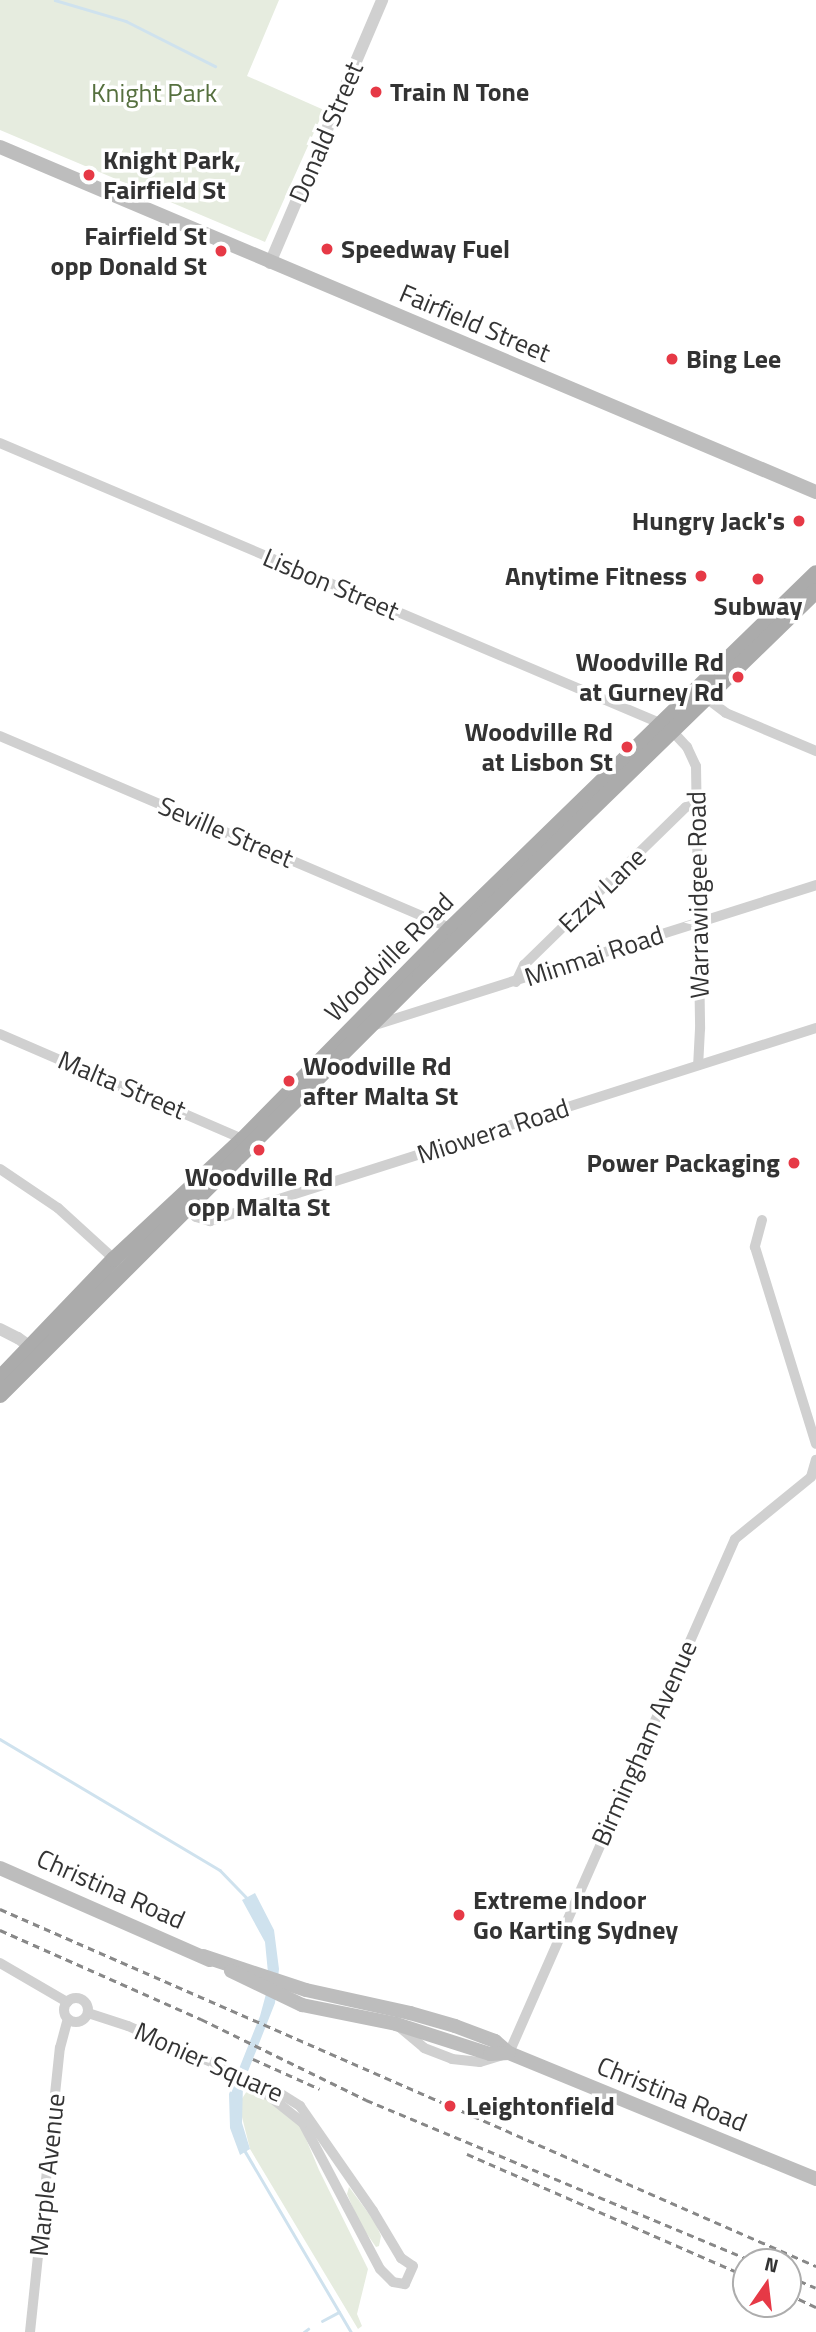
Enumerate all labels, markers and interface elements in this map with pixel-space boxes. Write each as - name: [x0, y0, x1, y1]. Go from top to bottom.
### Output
- street label: Donald Street: [282, 57, 370, 207]
- place label: Train N Tone: [390, 76, 529, 108]
- park label: Knight Park: [91, 77, 217, 109]
- marker: Train N Tone: [368, 84, 384, 100]
- place label: Knight Park, Fairfield St: [103, 144, 241, 206]
- marker: Knight Park, Fairfield St: [81, 167, 97, 183]
- place label: Fairfield St opp Donald St: [51, 220, 207, 282]
- place label: Speedway Fuel: [341, 233, 510, 265]
- marker: Speedway Fuel: [319, 241, 335, 257]
- marker: Fairfield St opp Donald St: [213, 243, 229, 259]
- street label: Fairfield Street: [395, 277, 555, 369]
- place label: Bing Lee: [686, 343, 781, 375]
- marker: Bing Lee: [664, 351, 680, 367]
- place label: Hungry Jack's: [632, 505, 785, 537]
- marker: Hungry Jack's: [791, 513, 807, 529]
- street label: Lisbon Street: [258, 541, 404, 627]
- place label: Anytime Fitness: [505, 560, 687, 592]
- marker: Anytime Fitness: [693, 568, 709, 584]
- marker: Subway: [750, 571, 766, 587]
- place label: Subway: [714, 590, 802, 622]
- place label: Woodville Rd at Gurney Rd: [575, 646, 724, 708]
- marker: Woodville Rd at Gurney Rd: [730, 669, 746, 685]
- place label: Woodville Rd at Lisbon St: [464, 716, 613, 778]
- marker: Woodville Rd at Lisbon St: [619, 739, 635, 755]
- street label: Seville Street: [154, 790, 298, 874]
- street label: Warrawidgee Road: [681, 791, 715, 999]
- street label: Ezzy Lane: [552, 841, 652, 939]
- street label: Woodville Road: [318, 886, 460, 1028]
- street label: Minmai Road: [521, 919, 667, 993]
- street label: Malta Street: [53, 1044, 191, 1126]
- place label: Woodville Rd after Malta St: [303, 1050, 458, 1112]
- marker: Woodville Rd after Malta St: [281, 1073, 297, 1089]
- street label: Miowera Road: [413, 1092, 573, 1170]
- marker: Woodville Rd opp Malta St: [251, 1142, 267, 1158]
- place label: Power Packaging: [587, 1147, 780, 1179]
- marker: Power Packaging: [786, 1155, 802, 1171]
- place label: Woodville Rd opp Malta St: [185, 1161, 333, 1222]
- street label: Birmingham Avenue: [585, 1636, 703, 1850]
- street label: Christina Road: [32, 1842, 190, 1936]
- place label: Extreme Indoor Go Karting Sydney: [473, 1884, 678, 1946]
- marker: Extreme Indoor Go Karting Sydney: [451, 1907, 467, 1923]
- street label: Monier Square: [130, 2015, 288, 2109]
- street label: Christina Road: [593, 2050, 751, 2138]
- place label: Leightonfield: [466, 2090, 615, 2122]
- street label: Marple Avenue: [23, 2092, 71, 2258]
- marker: Leightonfield: [440, 2096, 460, 2116]
- north arrow: [732, 2248, 802, 2318]
- text: N: [762, 2248, 782, 2280]

